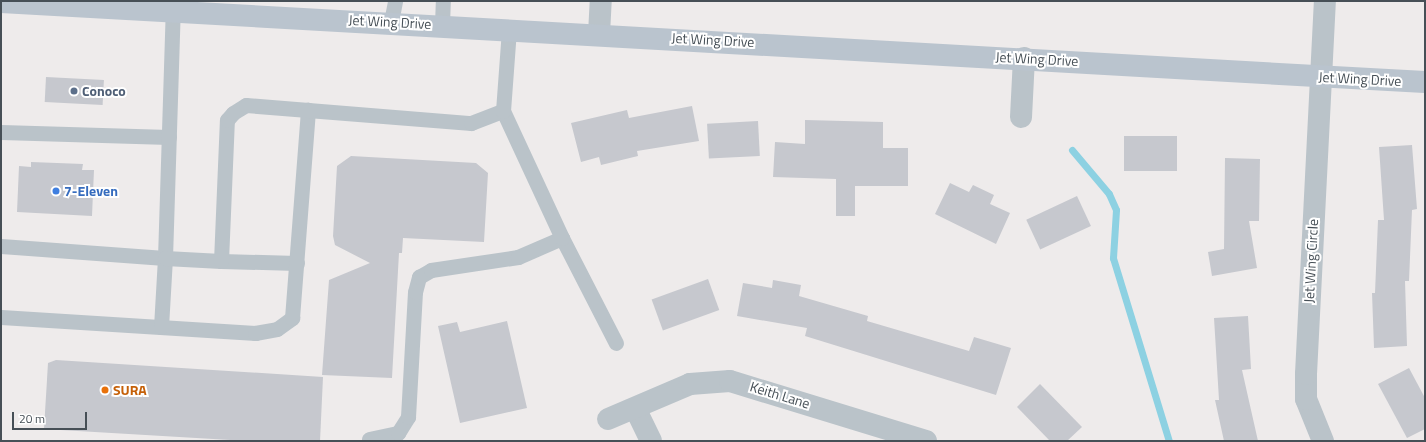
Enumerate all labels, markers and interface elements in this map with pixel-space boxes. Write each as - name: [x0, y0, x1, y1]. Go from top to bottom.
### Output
- street label: Jet Wing Drive: [348, 11, 432, 33]
- street label: Jet Wing Drive: [671, 29, 755, 51]
- street label: Jet Wing Drive: [995, 48, 1079, 70]
- street label: Jet Wing Drive: [1318, 68, 1402, 90]
- place label: Conoco: [82, 83, 126, 99]
- marker: Conoco: [69, 86, 79, 96]
- place label: 7-Eleven: [64, 183, 118, 199]
- marker: 7-Eleven: [51, 186, 61, 196]
- street label: Jet Wing Circle: [1300, 219, 1322, 303]
- street label: Keith Lane: [748, 378, 812, 412]
- place label: SURA: [113, 382, 147, 398]
- marker: SURA: [100, 385, 110, 395]
- scale bar: [14, 404, 89, 430]
- text: 20 m: [19, 409, 45, 428]

